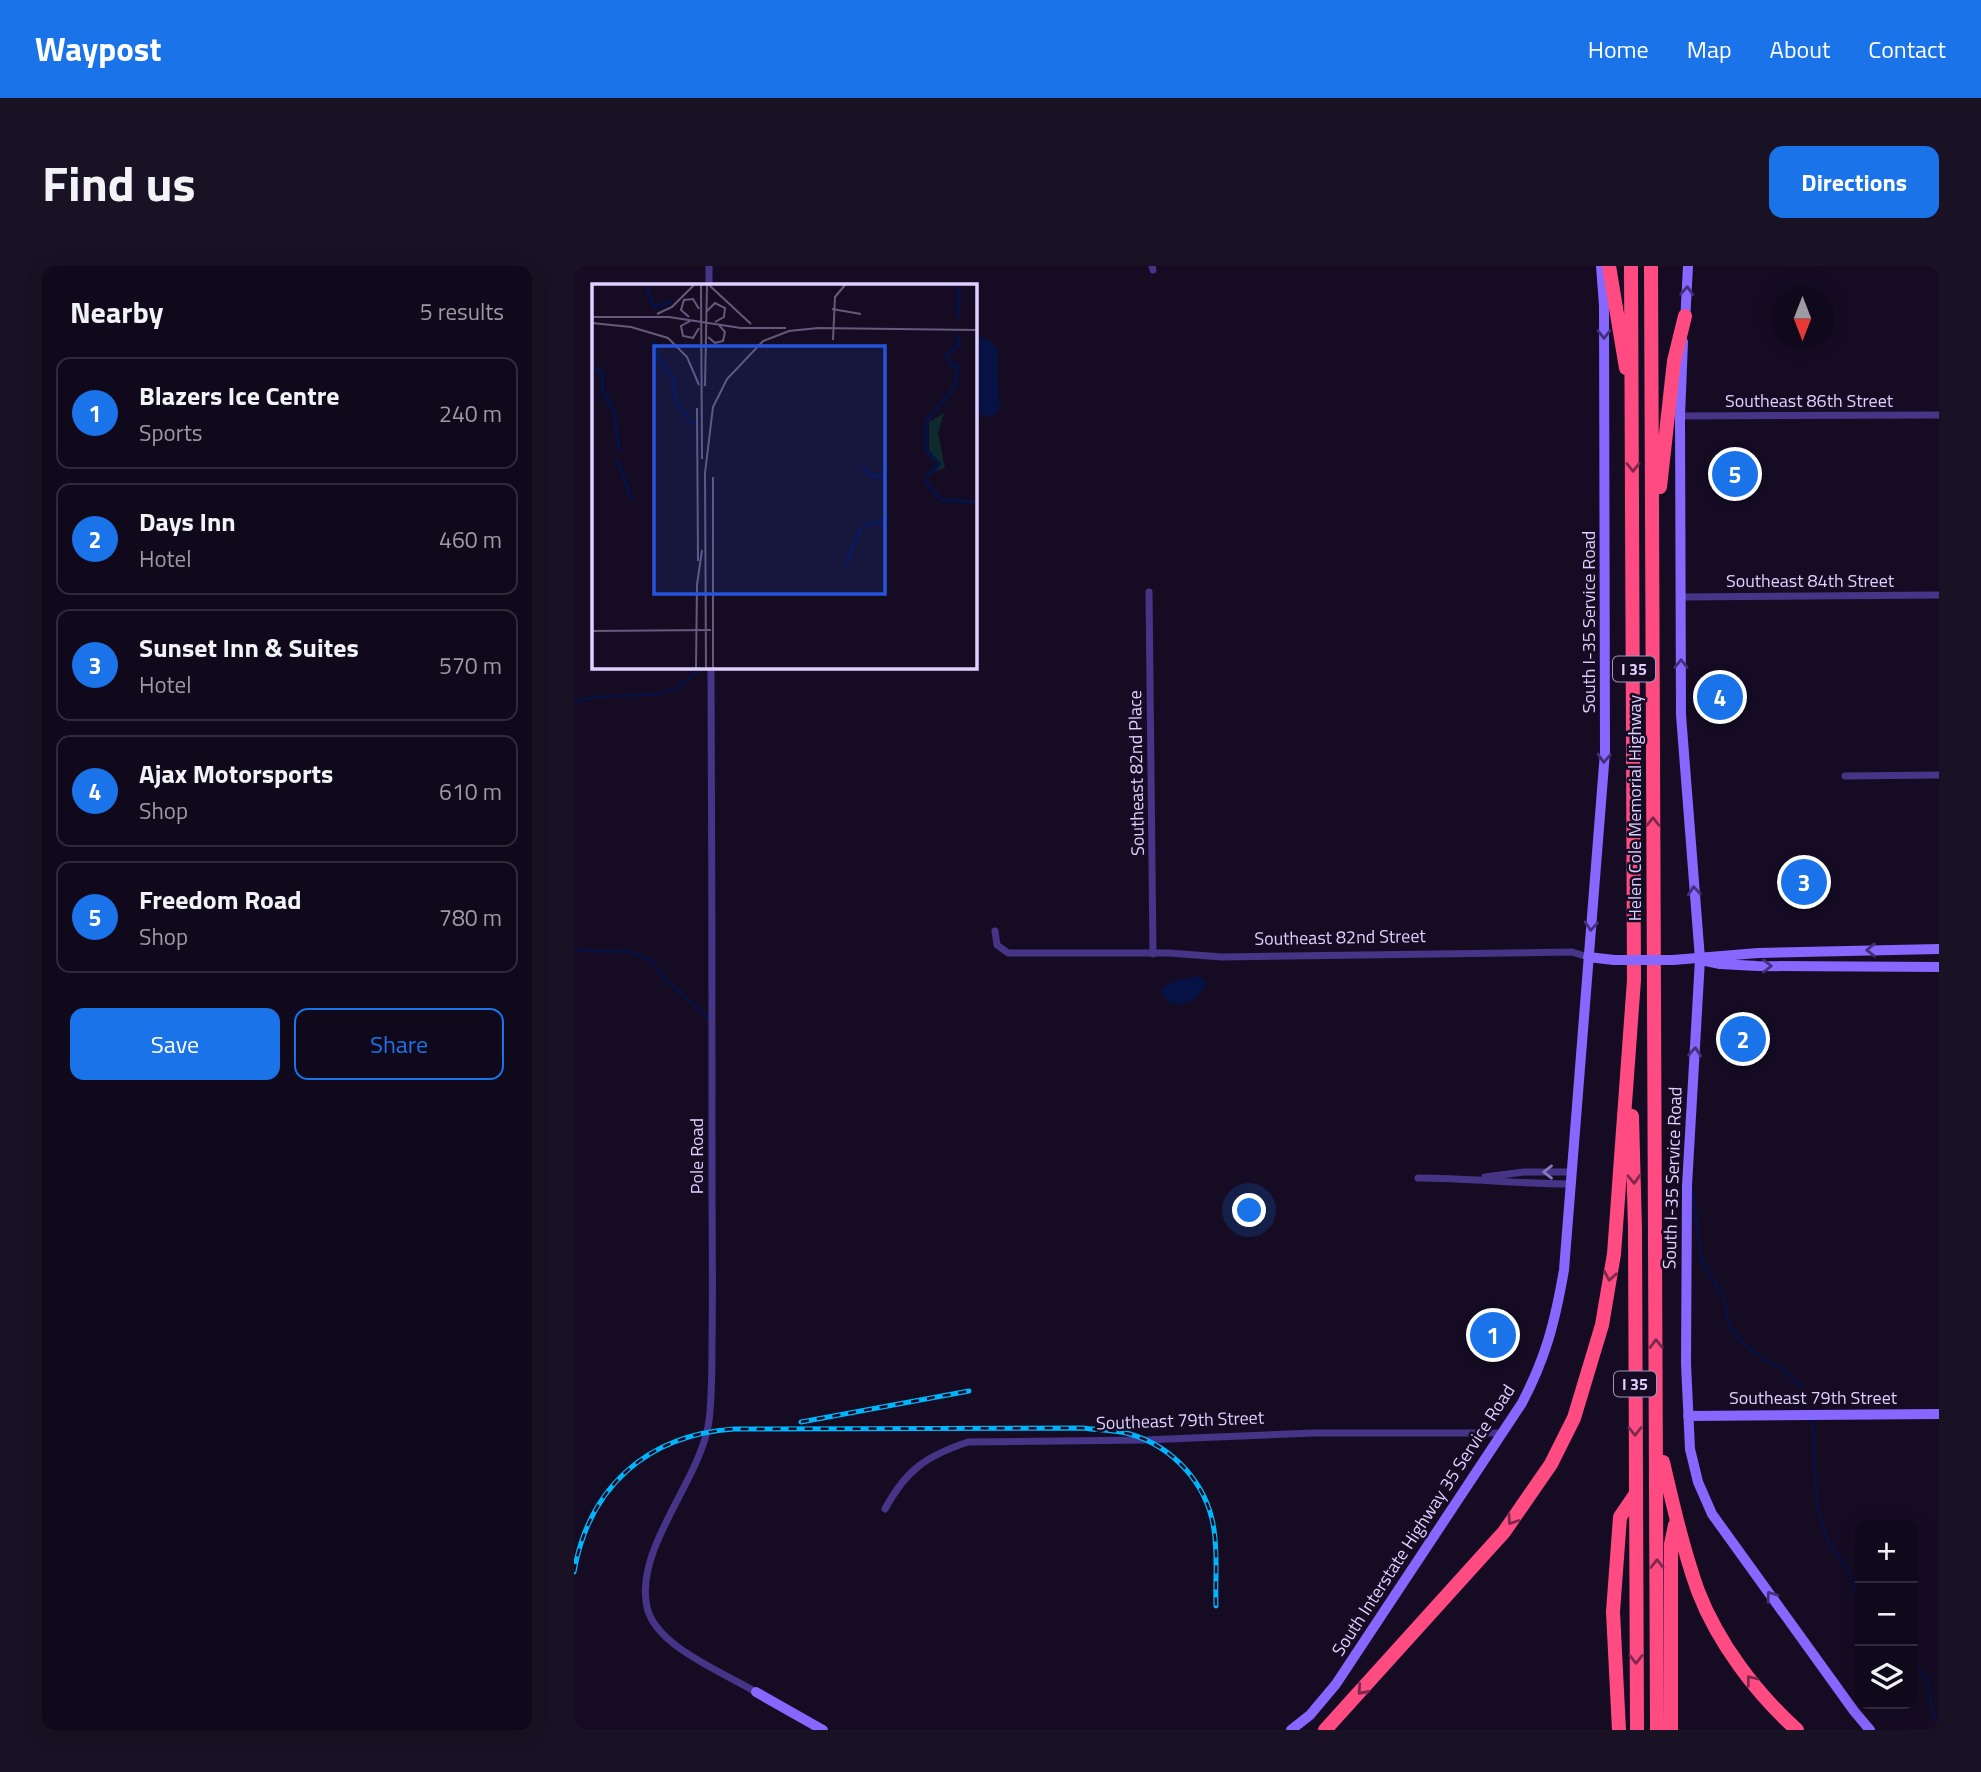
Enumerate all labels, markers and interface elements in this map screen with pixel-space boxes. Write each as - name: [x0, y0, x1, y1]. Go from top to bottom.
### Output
- text: Waypost: [35, 24, 161, 74]
- text: Home: [1588, 31, 1649, 67]
- text: Map: [1687, 31, 1732, 67]
- text: About: [1770, 31, 1830, 67]
- text: Contact: [1868, 31, 1946, 67]
- text: Find us: [42, 145, 196, 220]
- button: Directions: [1769, 146, 1939, 218]
- inset map: [592, 284, 976, 668]
- one-way arrow: [1679, 285, 1694, 296]
- north arrow: [1771, 287, 1834, 350]
- text: Nearby: [70, 289, 163, 335]
- text: 5 results: [420, 294, 504, 329]
- one-way arrow: [1596, 329, 1612, 340]
- text: Blazers Ice Centre: [139, 376, 340, 415]
- street label: Southeast 86th Street: [1725, 387, 1894, 414]
- text: 1: [89, 396, 101, 431]
- text: 240 m: [439, 396, 502, 431]
- text: Sports: [139, 415, 202, 450]
- pin: 5: [1712, 448, 1758, 500]
- one-way arrow: [1625, 462, 1640, 473]
- text: Days Inn: [139, 502, 236, 541]
- text: 2: [89, 522, 101, 557]
- text: 460 m: [439, 522, 502, 557]
- street label: South I-35 Service Road: [1575, 531, 1602, 713]
- text: Hotel: [139, 541, 191, 576]
- street label: Southeast 84th Street: [1726, 567, 1895, 594]
- text: Sunset Inn & Suites: [139, 628, 359, 667]
- text: 3: [89, 648, 101, 683]
- text: 570 m: [439, 648, 502, 683]
- road number: I 35: [1613, 656, 1655, 682]
- one-way arrow: [1673, 658, 1689, 669]
- text: Hotel: [139, 667, 191, 702]
- pin: 4: [1697, 671, 1743, 723]
- street label: Southeast 82nd Place: [1121, 690, 1151, 856]
- street label: Helen Cole Memorial Highway: [1621, 694, 1648, 921]
- one-way arrow: [1597, 752, 1612, 763]
- text: Ajax Motorsports: [139, 754, 333, 793]
- text: 4: [89, 774, 101, 809]
- text: 610 m: [439, 774, 502, 809]
- text: Shop: [139, 793, 188, 828]
- one-way arrow: [1645, 816, 1661, 826]
- pin: 3: [1781, 856, 1827, 908]
- text: Freedom Road: [139, 880, 302, 919]
- one-way arrow: [1687, 885, 1702, 896]
- text: 5: [89, 900, 101, 935]
- text: 780 m: [439, 900, 502, 935]
- text: Shop: [139, 919, 188, 954]
- one-way arrow: [1584, 921, 1599, 932]
- street label: Southeast 82nd Street: [1254, 922, 1427, 952]
- one-way arrow: [1865, 942, 1876, 958]
- one-way arrow: [1763, 958, 1773, 974]
- button: Save: [70, 1008, 280, 1080]
- button: Share: [294, 1008, 504, 1080]
- pin: 2: [1720, 1013, 1766, 1065]
- one-way arrow: [1688, 1046, 1703, 1057]
- street label: South I-35 Service Road: [1655, 1086, 1689, 1270]
- street label: Pole Road: [683, 1118, 710, 1194]
- one-way arrow: [1542, 1164, 1552, 1180]
- one-way arrow: [1626, 1174, 1642, 1185]
- your location: [1232, 1193, 1266, 1227]
- one-way arrow: [1603, 1270, 1618, 1282]
- pin: 1: [1470, 1309, 1516, 1361]
- one-way arrow: [1648, 1338, 1664, 1348]
- road number: I 35: [1614, 1372, 1656, 1396]
- street label: South Interstate Highway 35 Service Road: [1325, 1379, 1521, 1661]
- street label: Southeast 79th Street: [1729, 1384, 1898, 1411]
- street label: Southeast 79th Street: [1096, 1404, 1265, 1436]
- one-way arrow: [1627, 1426, 1643, 1437]
- one-way arrow: [1508, 1512, 1521, 1525]
- map controls: [1855, 1520, 1918, 1709]
- button: +: [1855, 1520, 1918, 1583]
- one-way arrow: [1649, 1558, 1665, 1569]
- button: −: [1855, 1583, 1918, 1646]
- one-way arrow: [1767, 1591, 1779, 1604]
- button: layers: [1855, 1646, 1918, 1709]
- one-way arrow: [1628, 1654, 1644, 1664]
- one-way arrow: [1747, 1675, 1759, 1688]
- one-way arrow: [1357, 1682, 1370, 1695]

